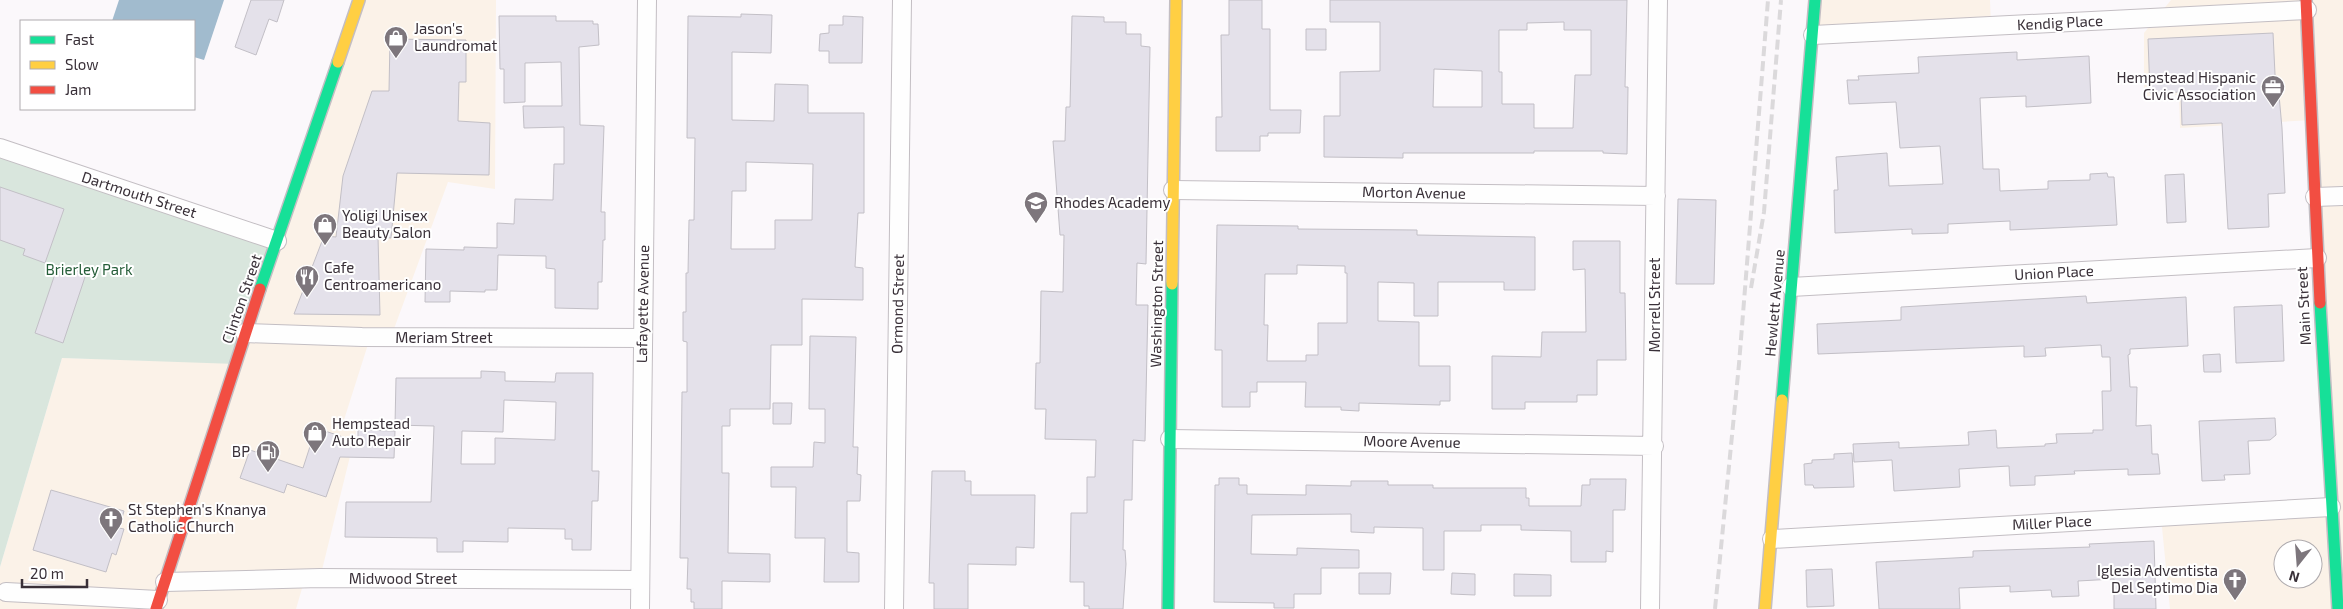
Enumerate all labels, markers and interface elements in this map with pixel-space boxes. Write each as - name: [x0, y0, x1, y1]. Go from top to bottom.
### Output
- street label: Kendig Place: [2016, 11, 2104, 33]
- place label: Jason's Laundromat: [414, 19, 498, 54]
- legend: [20, 20, 195, 110]
- shop icon: Jason's Laundromat: [383, 25, 409, 59]
- text: Fast: [65, 30, 95, 48]
- text: Slow: [65, 55, 99, 73]
- place label: Hempstead Hispanic Civic Association: [2116, 68, 2256, 103]
- office icon: Hempstead Hispanic Civic Association: [2260, 74, 2286, 108]
- text: Jam: [65, 80, 91, 98]
- street label: Dartmouth Street: [80, 167, 199, 221]
- street label: Morton Avenue: [1362, 182, 1466, 202]
- school or university icon: Rhodes Academy: [1023, 190, 1049, 224]
- place label: Rhodes Academy: [1054, 193, 1170, 211]
- place label: Yoligi Unisex Beauty Salon: [342, 206, 431, 241]
- shop icon: Yoligi Unisex Beauty Salon: [312, 212, 338, 246]
- street label: Washington Street: [1146, 240, 1166, 368]
- street label: Lafayette Avenue: [632, 245, 652, 363]
- street label: Hewlett Avenue: [1760, 249, 1788, 357]
- street label: Clinton Street: [217, 251, 265, 346]
- street label: Ormond Street: [887, 254, 907, 354]
- street label: Morrell Street: [1645, 257, 1663, 353]
- place label: Cafe Centroamericano: [324, 258, 441, 293]
- park label: Brierley Park: [45, 260, 133, 278]
- street label: Union Place: [2014, 261, 2094, 283]
- restaurant icon: Cafe Centroamericano: [294, 264, 320, 298]
- street label: Main Street: [2292, 266, 2314, 346]
- street label: Meriam Street: [395, 328, 493, 346]
- place label: Hempstead Auto Repair: [332, 414, 411, 449]
- shop icon: Hempstead Auto Repair: [302, 420, 328, 454]
- street label: Moore Avenue: [1363, 431, 1461, 451]
- fuel station icon: BP: [255, 439, 281, 473]
- place label: BP: [232, 442, 250, 460]
- place label: St Stephen's Knanya Catholic Church: [128, 500, 266, 535]
- church icon: St Stephen's Knanya Catholic Church: [98, 506, 124, 540]
- street label: Miller Place: [2012, 511, 2092, 533]
- north arrow: [2273, 539, 2323, 589]
- scale bar: [22, 556, 88, 588]
- place label: Iglesia Adventista Del Septimo Dia: [2097, 561, 2218, 596]
- text: 20 m: [30, 564, 64, 582]
- church icon: Iglesia Adventista Del Septimo Dia: [2222, 567, 2248, 601]
- text: N: [2287, 567, 2301, 587]
- street label: Midwood Street: [349, 569, 458, 587]

